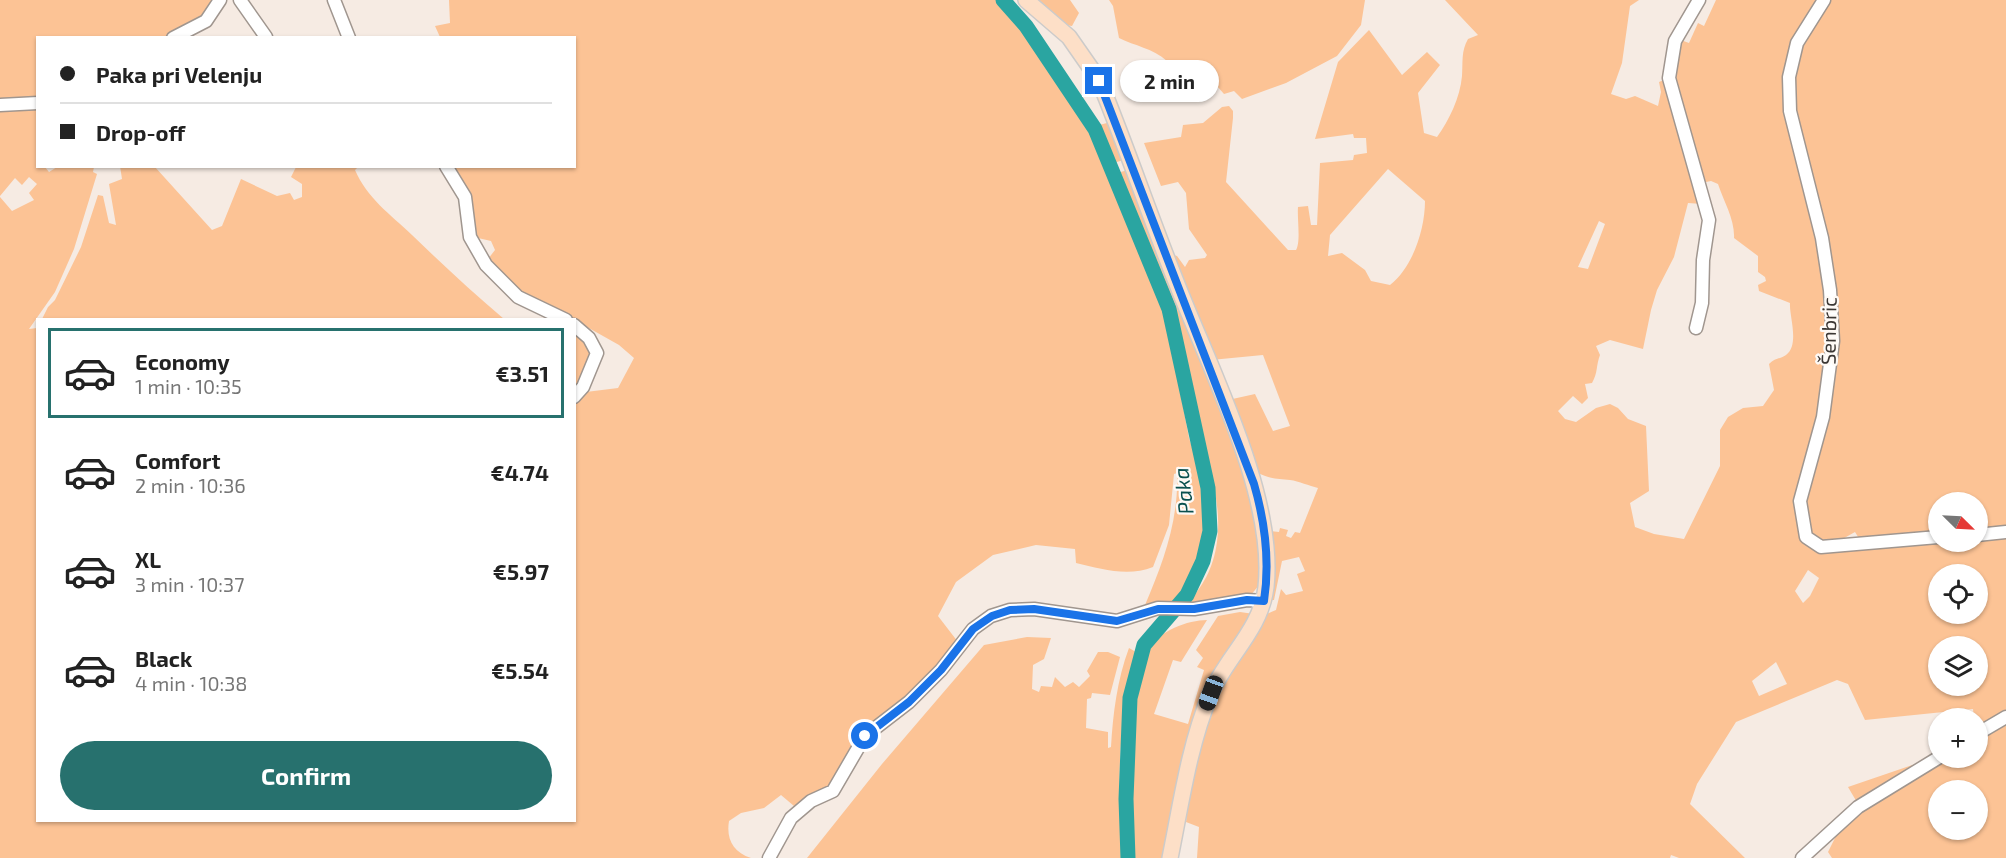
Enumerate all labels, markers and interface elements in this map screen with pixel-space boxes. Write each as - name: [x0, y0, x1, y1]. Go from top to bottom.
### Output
- callout: 2 min: [1120, 60, 1219, 102]
- text: Paka pri Velenju: [96, 61, 262, 87]
- route end: [1085, 67, 1112, 94]
- text: 2 min: [1144, 69, 1195, 93]
- text: Drop-off: [96, 119, 185, 145]
- street label: Šenbric: [1815, 297, 1841, 365]
- icon: car: [63, 346, 117, 400]
- text: Economy: [135, 348, 230, 374]
- text: €3.51: [495, 360, 549, 386]
- text: 1 min · 10:35: [135, 374, 242, 398]
- icon: car: [63, 445, 117, 499]
- text: Comfort: [135, 447, 220, 473]
- text: €4.74: [491, 459, 549, 485]
- water label: Paka: [1167, 466, 1198, 516]
- text: 2 min · 10:36: [135, 473, 246, 497]
- north arrow: [1928, 492, 1988, 552]
- map controls: [1928, 492, 1988, 840]
- icon: car: [63, 544, 117, 598]
- text: XL: [135, 546, 161, 572]
- text: €5.97: [493, 558, 549, 584]
- button: locate: [1928, 564, 1988, 624]
- text: 3 min · 10:37: [135, 572, 244, 596]
- button: layers: [1928, 636, 1988, 696]
- icon: car: [63, 643, 117, 697]
- text: Black: [135, 645, 192, 671]
- text: €5.54: [491, 657, 549, 683]
- text: 4 min · 10:38: [135, 671, 248, 695]
- car: [1196, 673, 1226, 713]
- button: +: [1928, 708, 1988, 768]
- route start: [851, 722, 878, 749]
- button: Confirm: [60, 741, 552, 810]
- button: −: [1928, 780, 1988, 840]

